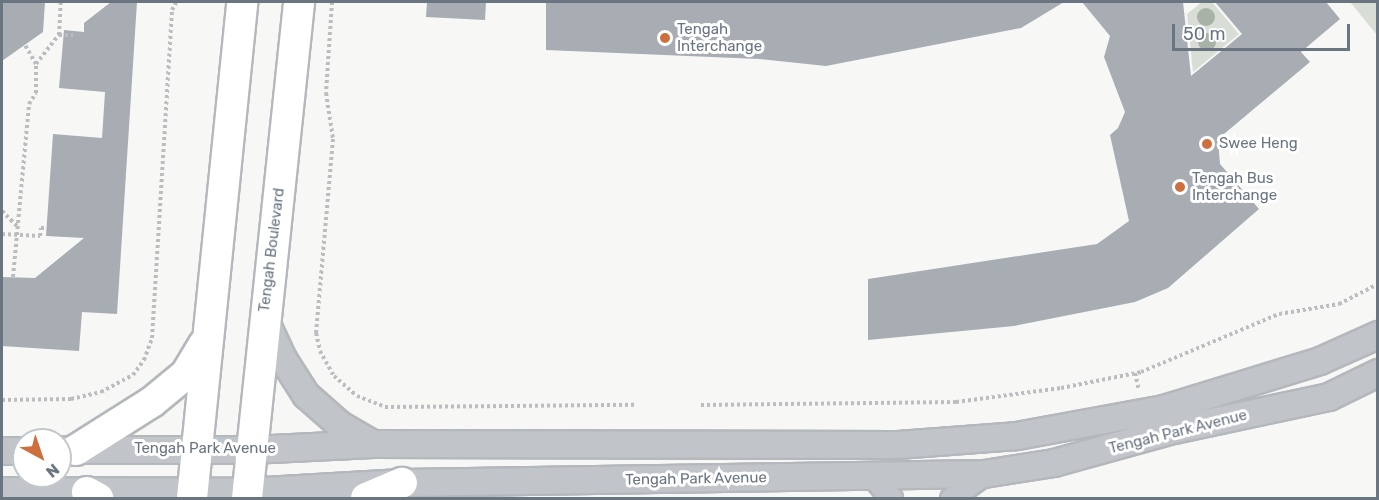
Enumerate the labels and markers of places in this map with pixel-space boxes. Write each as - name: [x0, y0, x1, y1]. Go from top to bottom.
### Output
- place label: Tengah Interchange: [677, 20, 762, 55]
- marker: Tengah Interchange: [658, 31, 672, 45]
- place label: Swee Heng: [1219, 135, 1298, 153]
- marker: Swee Heng: [1200, 137, 1214, 151]
- place label: Tengah Bus Interchange: [1192, 169, 1277, 204]
- marker: Tengah Bus Interchange: [1173, 180, 1187, 194]

